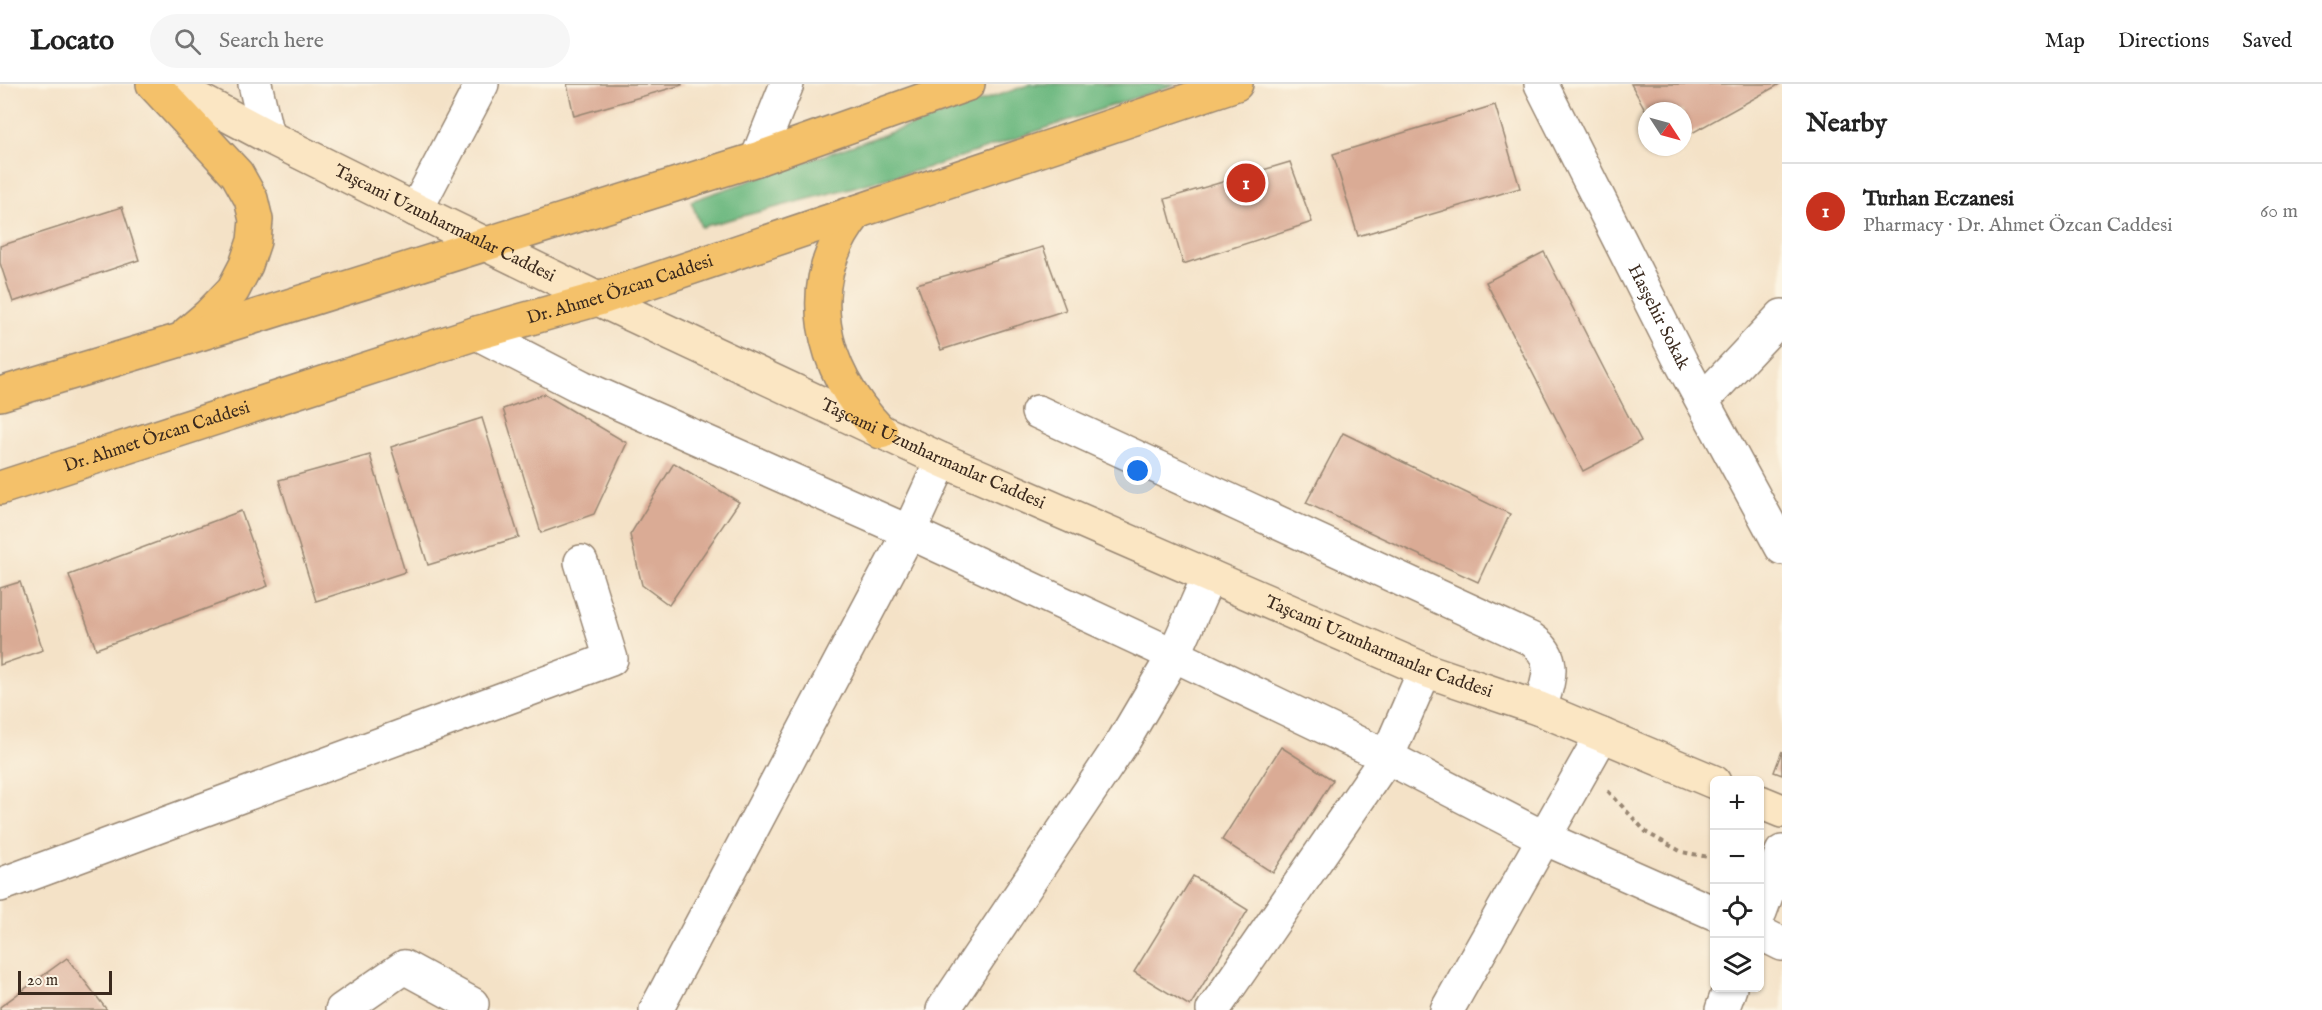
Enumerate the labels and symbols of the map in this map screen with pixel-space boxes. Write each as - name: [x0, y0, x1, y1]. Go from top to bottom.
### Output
- north arrow: [1638, 102, 1692, 156]
- street label: Taşcami Uzunharmanlar Caddesi: [330, 160, 559, 288]
- pin: 1: [1226, 160, 1266, 206]
- street label: Dr. Ahmet Özcan Caddesi: [524, 249, 716, 330]
- street label: Hasşehir Sokak: [1622, 261, 1695, 374]
- street label: Taşcami Uzunharmanlar Caddesi: [817, 393, 1049, 515]
- street label: Dr. Ahmet Özcan Caddesi: [61, 396, 253, 478]
- your location: [1123, 456, 1152, 485]
- street label: Taşcami Uzunharmanlar Caddesi: [1261, 590, 1496, 704]
- scale bar: [18, 968, 112, 996]

